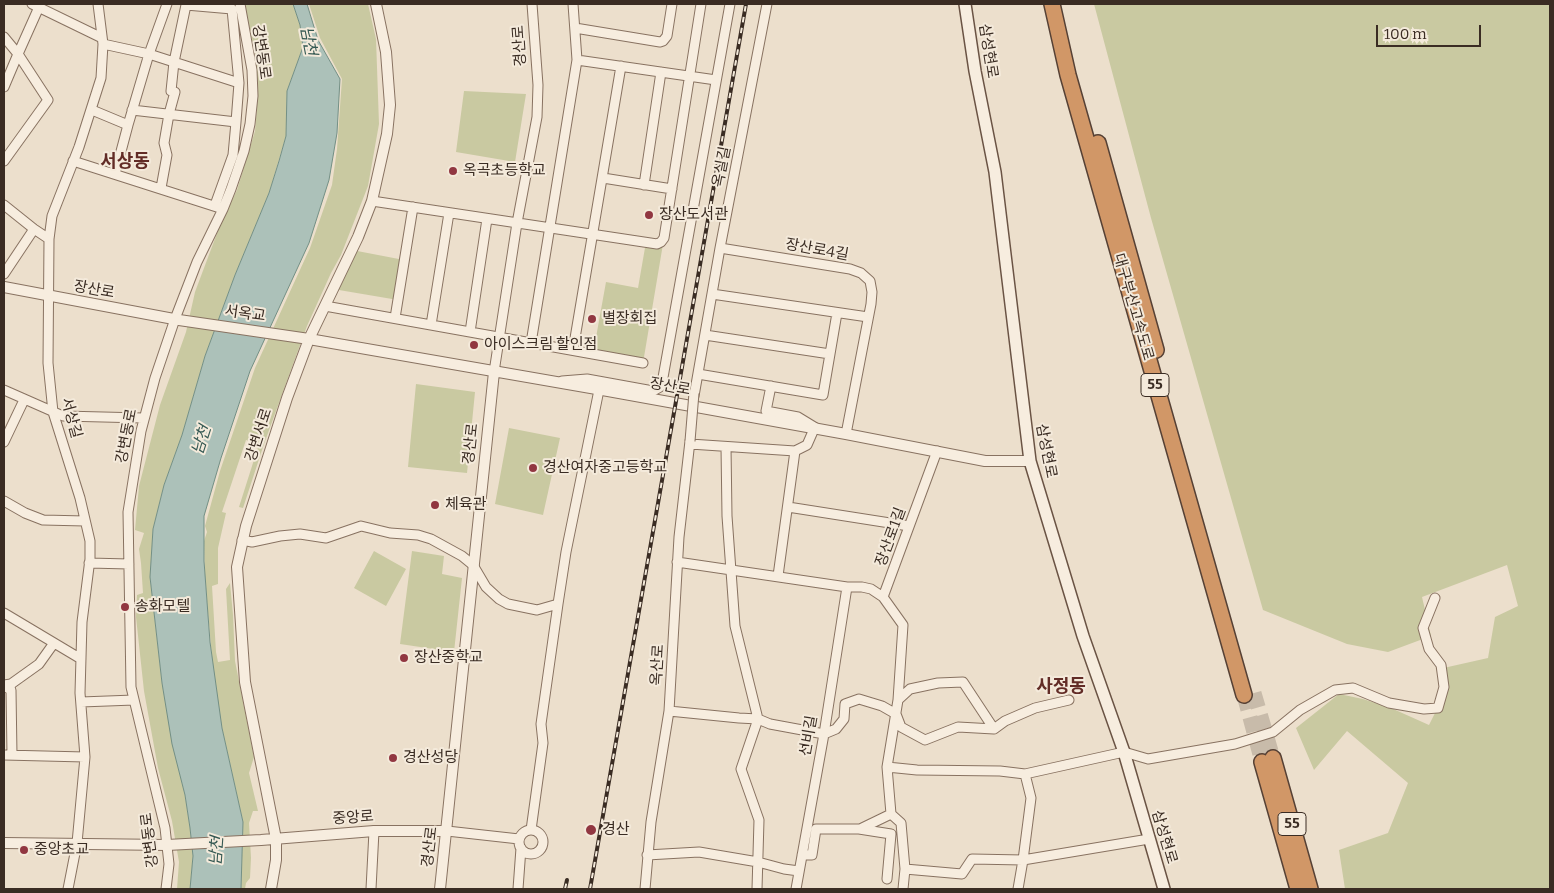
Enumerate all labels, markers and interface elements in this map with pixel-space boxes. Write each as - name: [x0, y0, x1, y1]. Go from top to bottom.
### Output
- scale bar: [1379, 15, 1484, 47]
- street label: 삼성현로: [975, 22, 1001, 80]
- street label: 강변동로: [248, 23, 274, 81]
- water label: 남천: [296, 25, 320, 57]
- street label: 경산로: [510, 25, 530, 67]
- text: 100 m: [1384, 25, 1427, 43]
- street label: 옥실길: [709, 145, 735, 189]
- district label: 서상동: [100, 151, 150, 173]
- place label: 옥곡초등학교: [463, 162, 546, 180]
- marker: 옥곡초등학교: [447, 165, 459, 177]
- place label: 장산도서관: [659, 206, 728, 224]
- marker: 장산도서관: [643, 209, 655, 221]
- street label: 장산로4길: [784, 236, 850, 264]
- street label: 대구부산고속도로: [1109, 251, 1157, 363]
- street label: 장산로: [72, 278, 116, 302]
- street label: 서옥교: [223, 302, 267, 326]
- place label: 별장회집: [602, 310, 657, 328]
- marker: 별장회집: [586, 313, 598, 325]
- place label: 아이스크림 할인점: [484, 336, 597, 354]
- marker: 아이스크림 할인점: [468, 339, 480, 351]
- road number: 55: [1141, 374, 1169, 396]
- street label: 장산로: [648, 375, 692, 399]
- street label: 서상길: [57, 396, 85, 440]
- street label: 강변서로: [242, 406, 276, 464]
- street label: 강변동로: [113, 407, 141, 465]
- street label: 경산로: [460, 422, 482, 466]
- street label: 삼성현로: [1032, 422, 1060, 480]
- water label: 남천: [188, 423, 216, 457]
- place label: 경산여자중고등학교: [543, 459, 667, 477]
- marker: 경산여자중고등학교: [527, 462, 539, 474]
- place label: 체육관: [445, 496, 486, 514]
- marker: 체육관: [429, 499, 441, 511]
- street label: 장산로1길: [872, 505, 910, 569]
- place label: 송화모텔: [135, 598, 190, 616]
- marker: 송화모텔: [119, 601, 131, 613]
- street label: 옥산로: [648, 644, 668, 686]
- place label: 장산중학교: [414, 649, 483, 667]
- marker: 장산중학교: [398, 652, 410, 664]
- district label: 사정동: [1036, 676, 1086, 698]
- street label: 선비길: [797, 714, 821, 758]
- place label: 경산성당: [403, 749, 458, 767]
- marker: 경산성당: [387, 752, 399, 764]
- street label: 중앙로: [332, 808, 374, 828]
- street label: 삼성현로: [1147, 808, 1181, 866]
- street label: 강변동로: [138, 812, 162, 868]
- road number: 55: [1278, 812, 1306, 836]
- place label: 경산: [602, 821, 630, 839]
- marker: 경산: [584, 823, 598, 837]
- street label: 경산로: [419, 825, 441, 869]
- water label: 남천: [206, 836, 228, 866]
- place label: 중앙초교: [34, 841, 89, 859]
- marker: 중앙초교: [18, 844, 30, 856]

